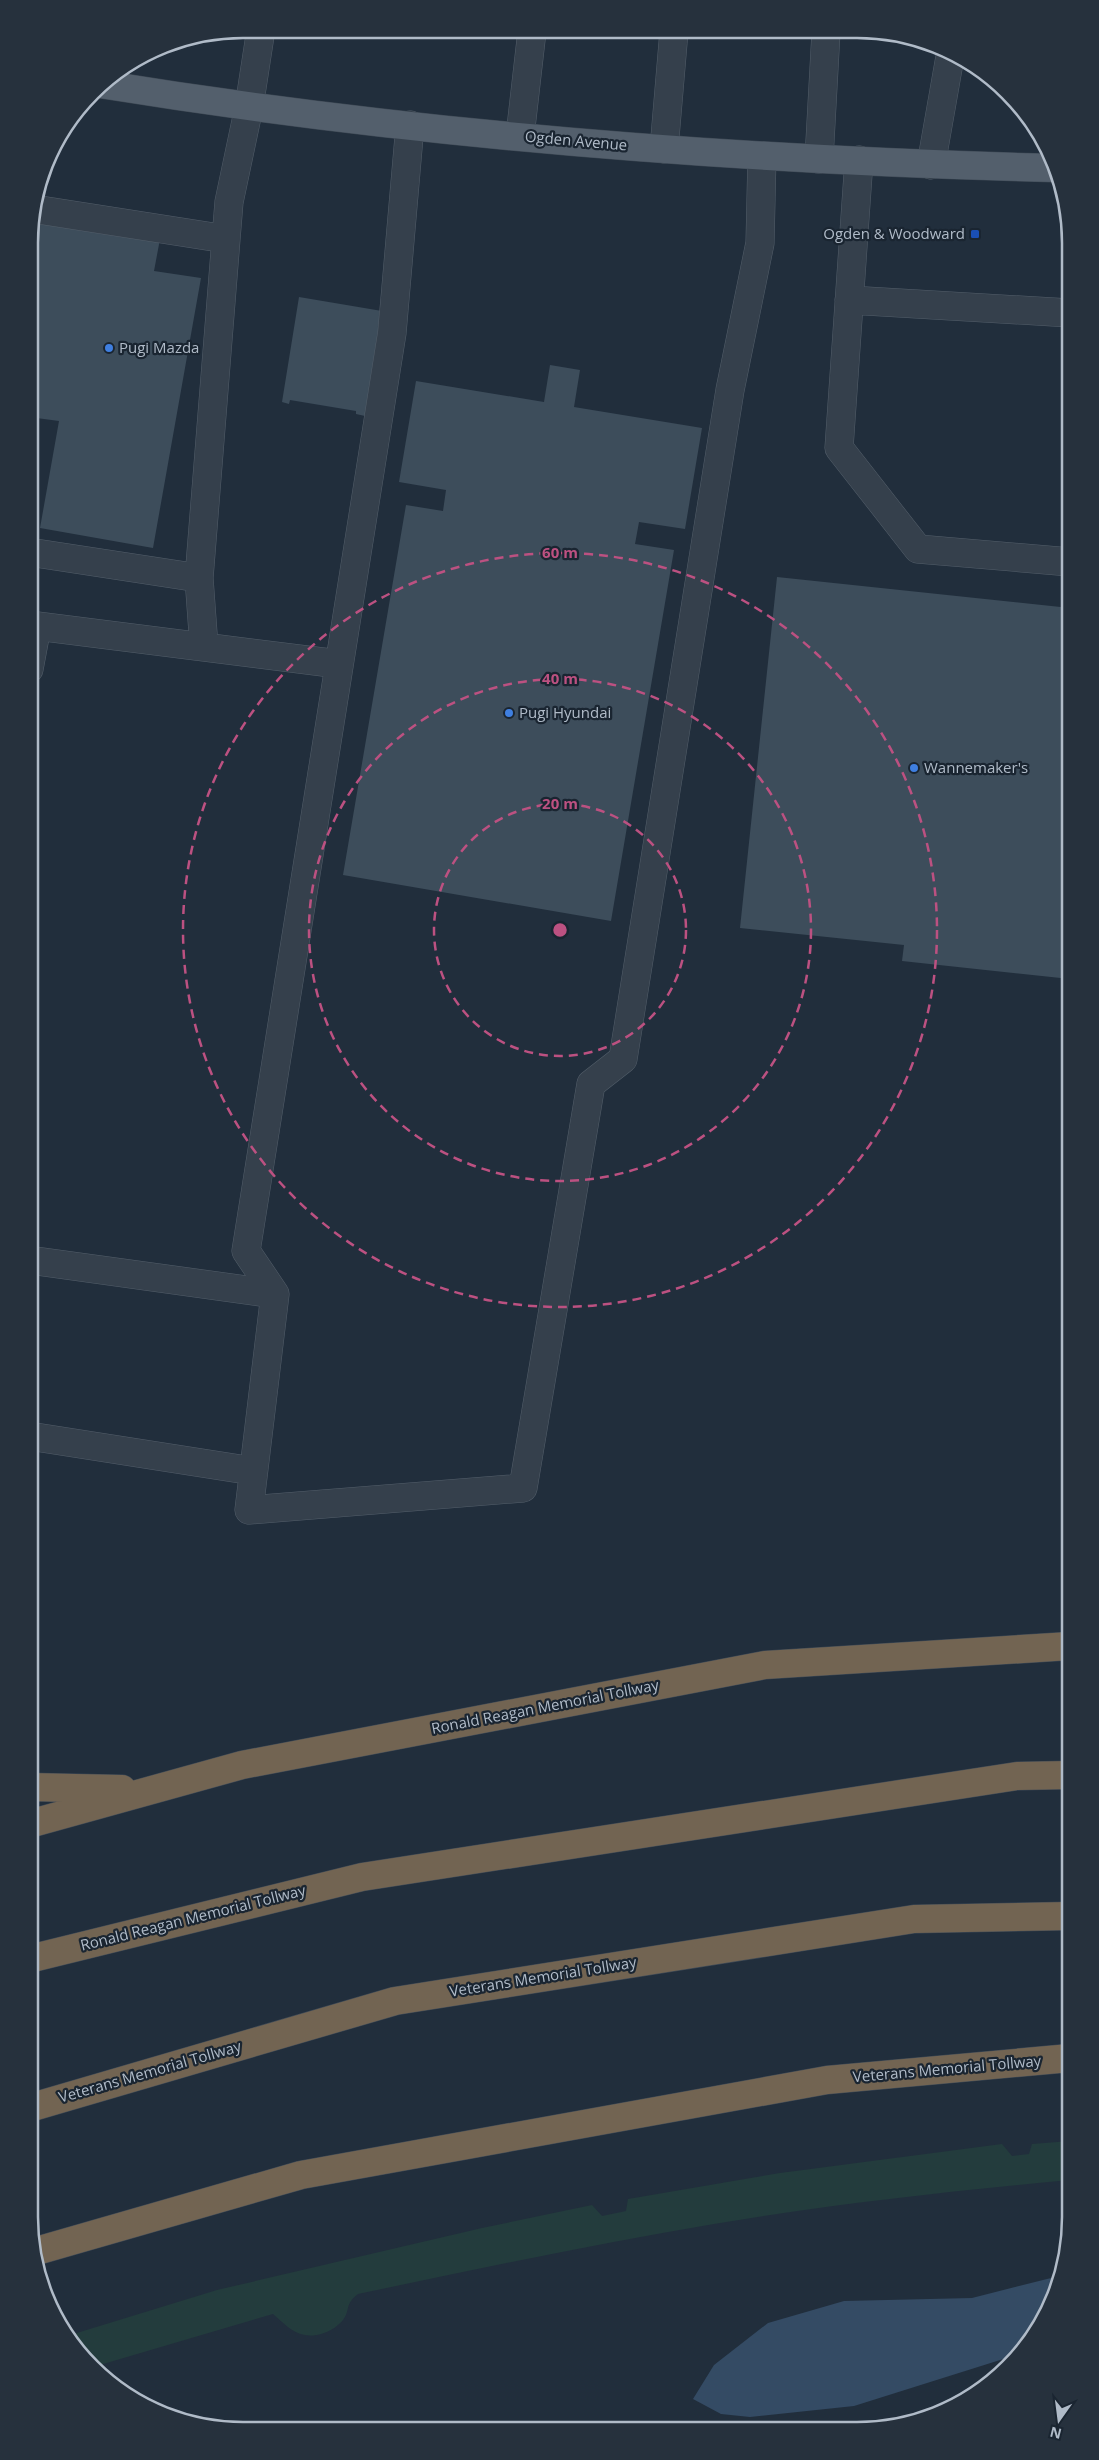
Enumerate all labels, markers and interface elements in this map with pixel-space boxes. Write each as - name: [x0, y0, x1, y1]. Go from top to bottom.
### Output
- street label: Ogden Avenue: [524, 126, 628, 154]
- place label: Ogden & Woodward: [823, 223, 965, 243]
- marker: Ogden & Woodward: [969, 228, 981, 240]
- place label: Pugi Mazda: [119, 337, 199, 357]
- marker: Pugi Mazda: [103, 342, 115, 354]
- text: 60 m: [542, 542, 578, 562]
- text: 40 m: [542, 668, 578, 688]
- place label: Pugi Hyundai: [519, 702, 611, 722]
- marker: Pugi Hyundai: [503, 707, 515, 719]
- place label: Wannemaker's: [924, 757, 1028, 777]
- marker: Wannemaker's: [908, 762, 920, 774]
- text: 20 m: [542, 793, 578, 813]
- centre of rings: [551, 921, 569, 939]
- street label: Ronald Reagan Memorial Tollway: [429, 1674, 661, 1738]
- street label: Ronald Reagan Memorial Tollway: [78, 1879, 308, 1955]
- street label: Veterans Memorial Tollway: [448, 1951, 638, 2001]
- street label: Veterans Memorial Tollway: [56, 2035, 244, 2107]
- street label: Veterans Memorial Tollway: [852, 2050, 1042, 2086]
- north arrow: [1034, 2395, 1084, 2445]
- text: N: [1048, 2423, 1064, 2444]

